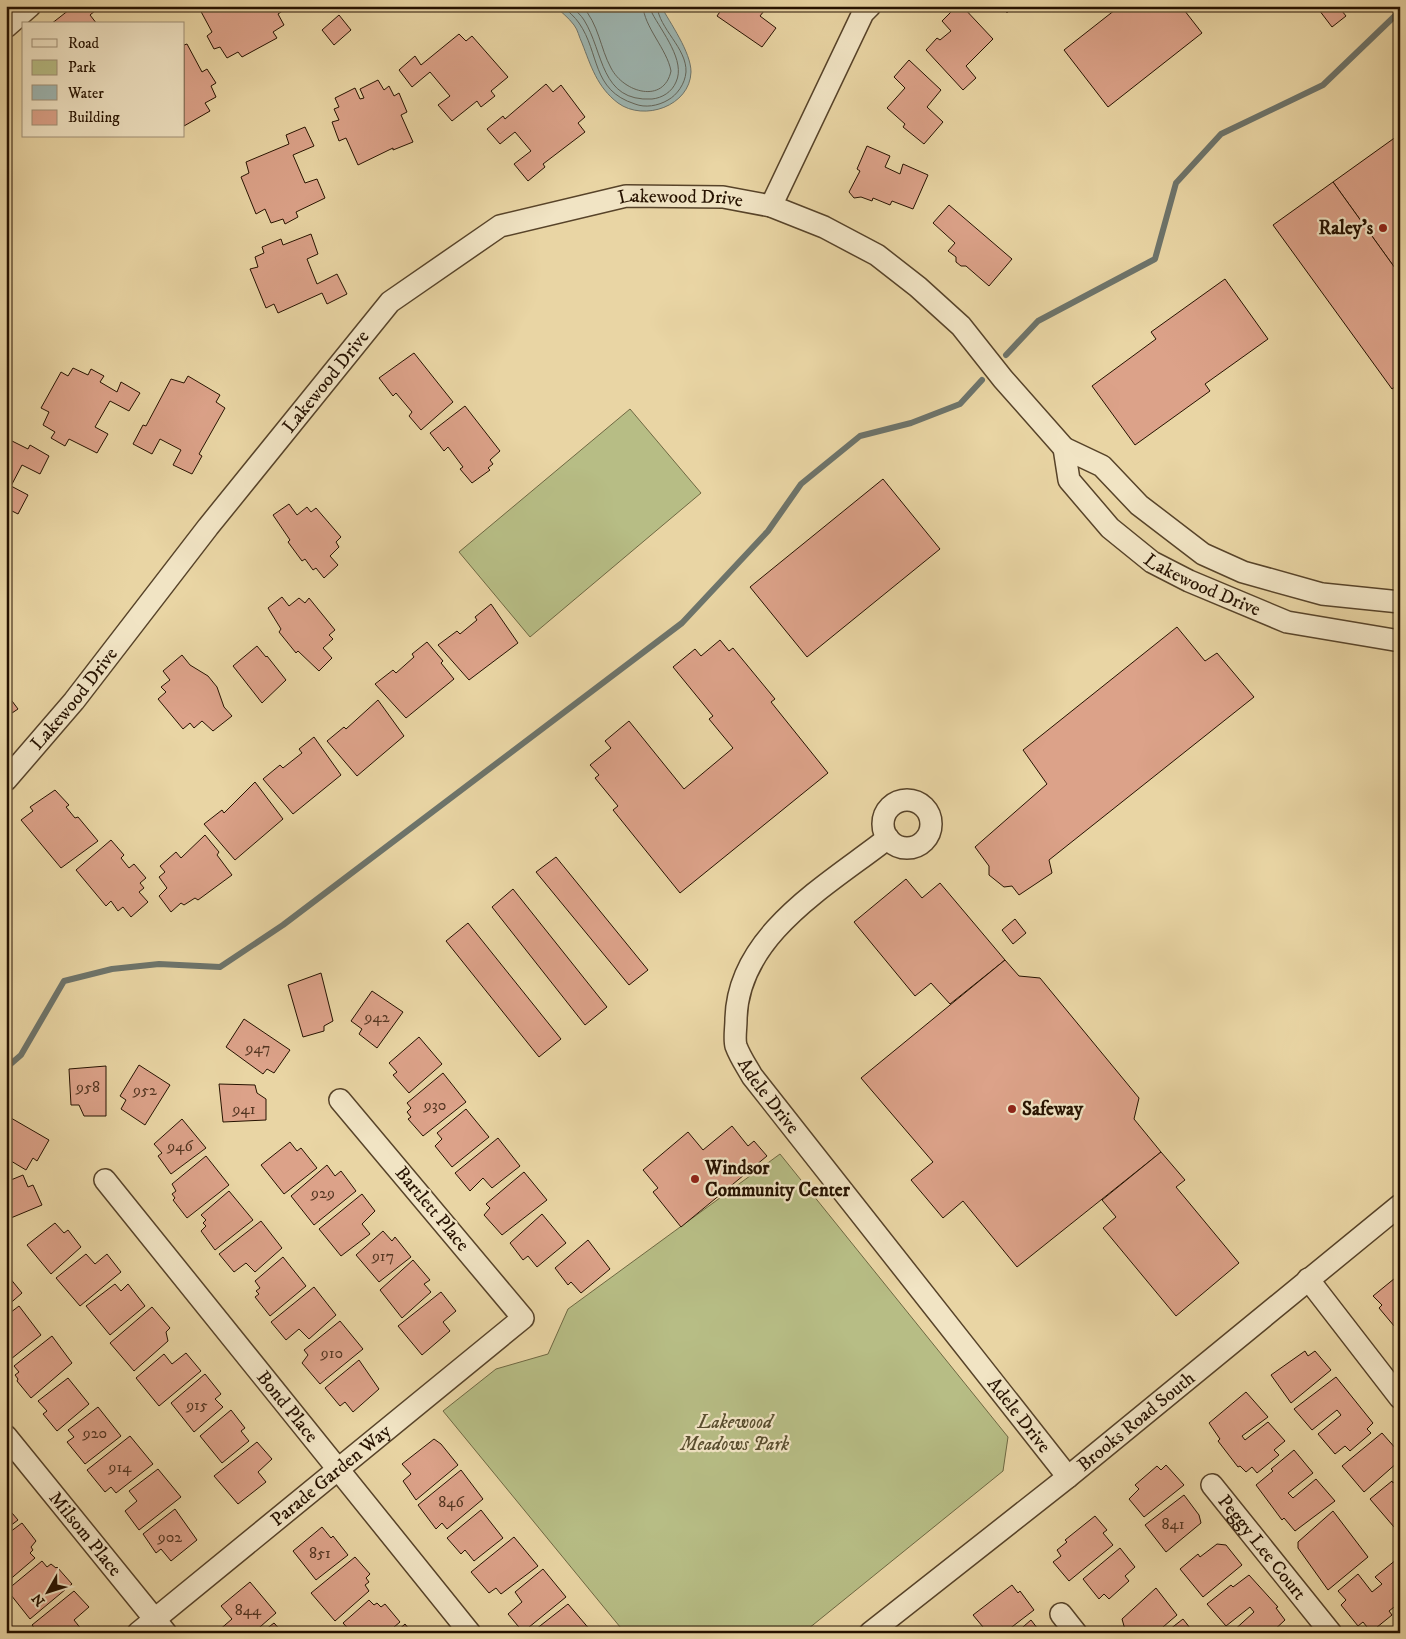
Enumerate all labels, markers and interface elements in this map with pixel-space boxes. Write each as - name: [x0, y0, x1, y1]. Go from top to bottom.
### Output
- legend: [22, 22, 185, 138]
- text: Road: [68, 34, 100, 53]
- text: Park: [68, 58, 97, 77]
- text: Water: [67, 84, 104, 103]
- text: Building: [68, 108, 120, 127]
- street label: Lakewood Drive: [615, 183, 745, 212]
- place label: Raley's: [1319, 217, 1374, 240]
- marker: Raley's: [1377, 222, 1389, 234]
- street label: Lakewood Drive: [277, 325, 374, 437]
- street label: Lakewood Drive: [1139, 548, 1264, 621]
- street label: Lakewood Drive: [26, 643, 123, 755]
- house number: 942: [363, 1007, 390, 1027]
- house number: 947: [244, 1038, 271, 1058]
- street label: Adele Drive: [732, 1054, 805, 1138]
- house number: 958: [75, 1077, 100, 1097]
- house number: 952: [132, 1080, 157, 1100]
- house number: 930: [423, 1095, 446, 1115]
- place label: Safeway: [1022, 1098, 1084, 1121]
- house number: 941: [231, 1099, 256, 1119]
- marker: Safeway: [1006, 1103, 1018, 1115]
- house number: 946: [166, 1136, 193, 1156]
- place label: Windsor Community Center: [704, 1157, 851, 1202]
- street label: Bartlett Place: [390, 1162, 474, 1256]
- marker: Windsor Community Center: [689, 1173, 701, 1185]
- house number: 929: [310, 1183, 335, 1203]
- house number: 917: [371, 1246, 394, 1266]
- house number: 910: [320, 1343, 343, 1363]
- street label: Bond Place: [252, 1366, 323, 1447]
- street label: Brooks Road South: [1073, 1366, 1200, 1476]
- street label: Adele Drive: [982, 1373, 1056, 1457]
- house number: 915: [185, 1395, 208, 1415]
- park label: Lakewood Meadows Park: [679, 1411, 789, 1456]
- street label: Parade Garden Way: [266, 1419, 396, 1531]
- house number: 920: [82, 1423, 107, 1443]
- house number: 914: [108, 1457, 132, 1477]
- street label: Milsom Place: [44, 1487, 127, 1581]
- street label: Peggy Lee Court: [1213, 1490, 1311, 1605]
- house number: 846: [438, 1492, 464, 1512]
- house number: 841: [1161, 1514, 1185, 1534]
- house number: 902: [157, 1527, 182, 1547]
- house number: 851: [309, 1543, 331, 1563]
- north arrow: [22, 1566, 72, 1616]
- text: N: [28, 1589, 49, 1610]
- house number: 844: [235, 1600, 262, 1620]

